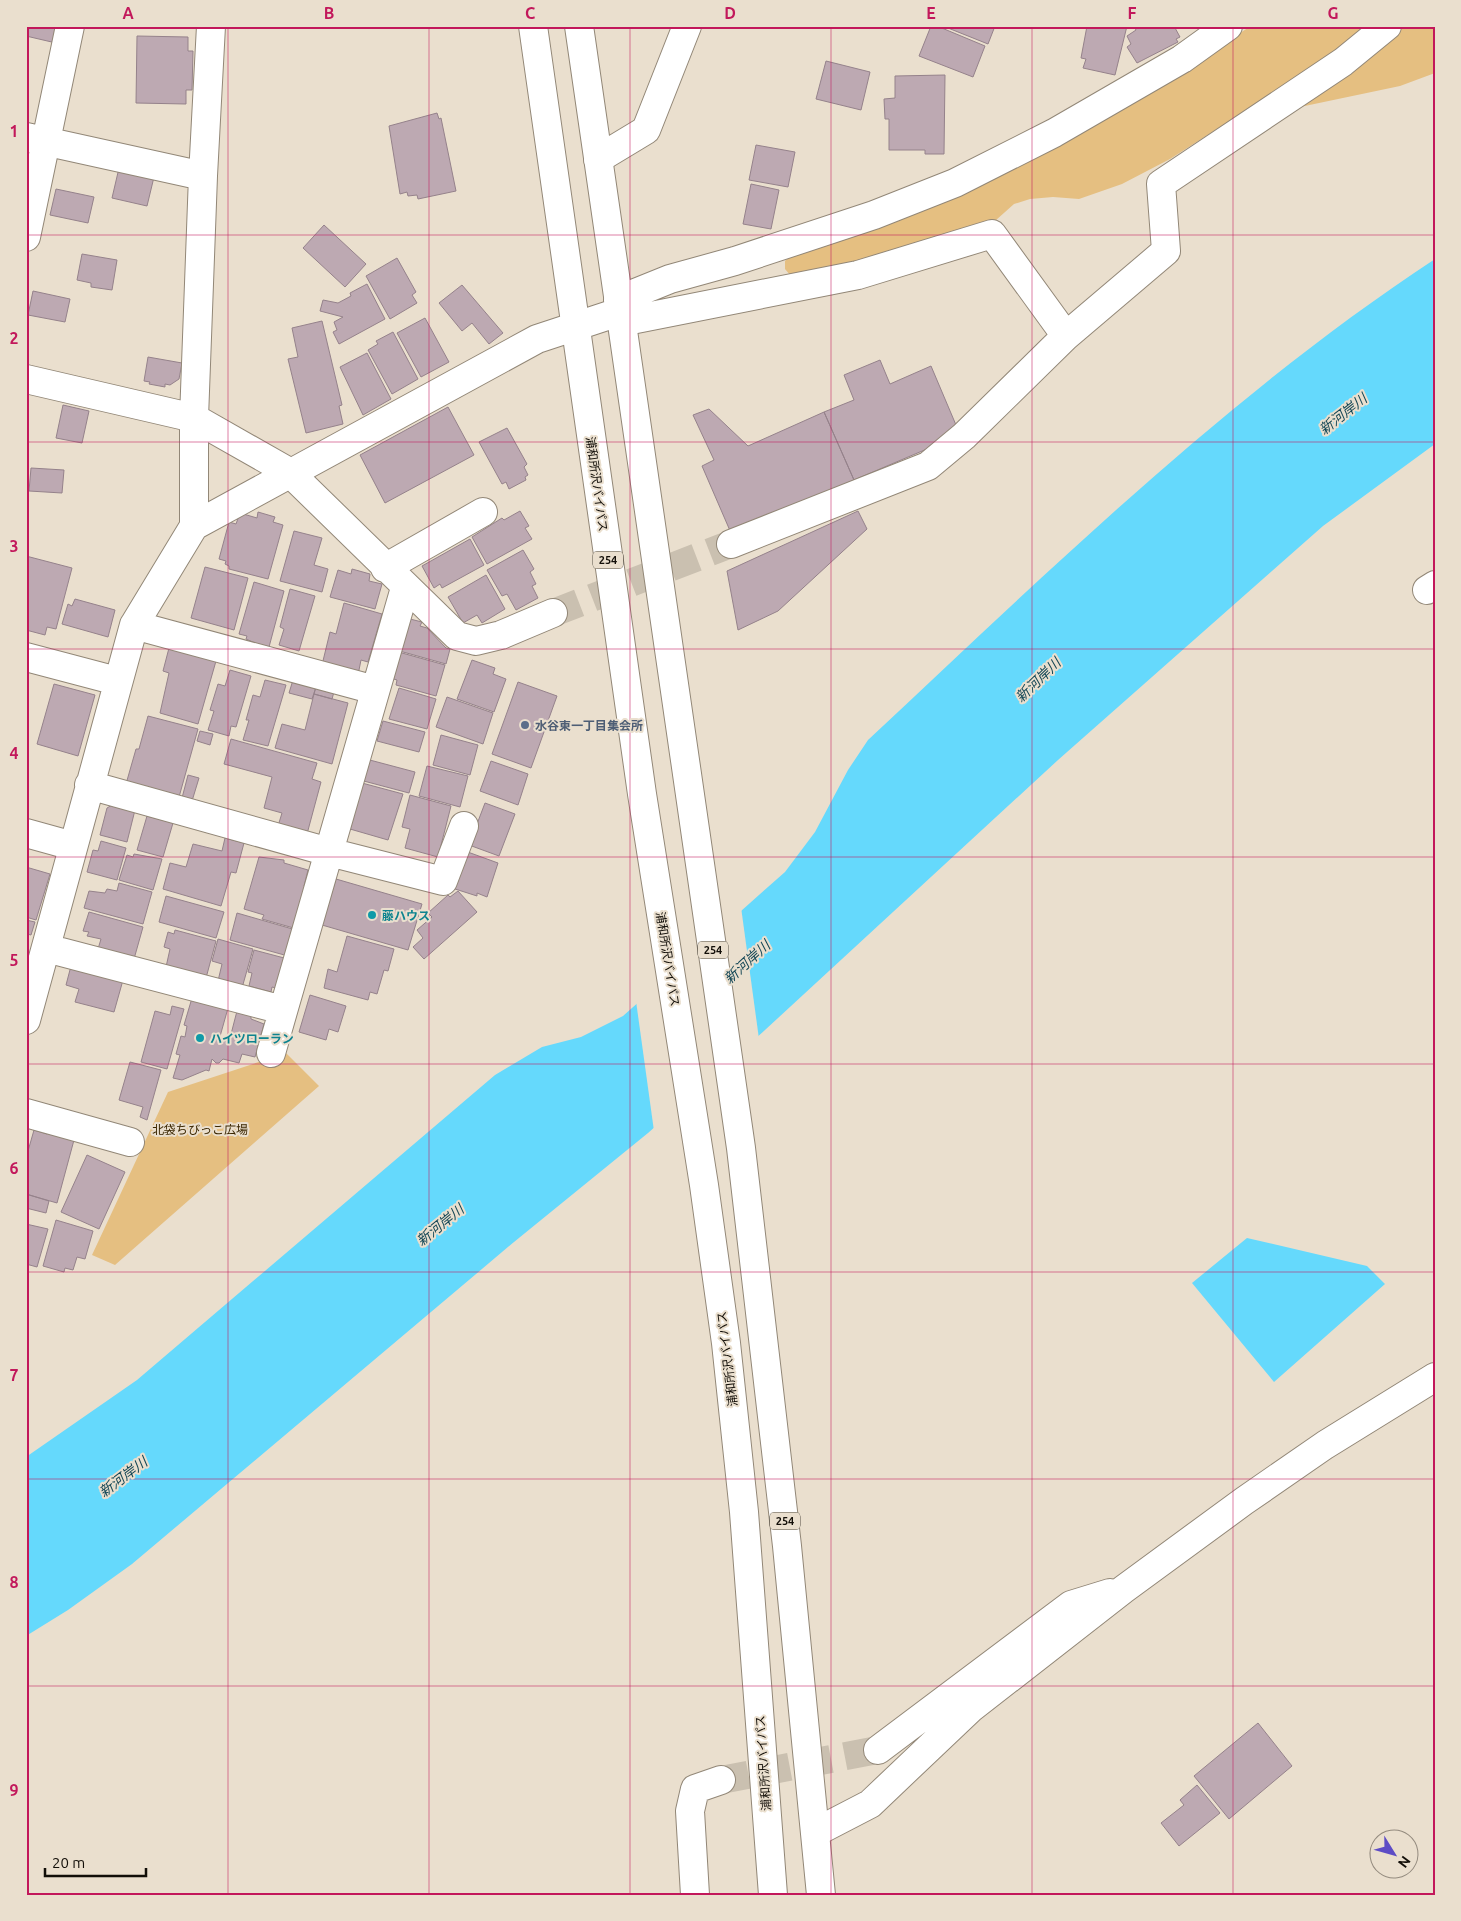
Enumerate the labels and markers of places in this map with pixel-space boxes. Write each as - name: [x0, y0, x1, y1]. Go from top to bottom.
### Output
- marker: 水谷東一丁目集会所: [519, 719, 531, 731]
- place label: 水谷東一丁目集会所: [535, 719, 643, 732]
- marker: 藤ハウス: [366, 909, 378, 921]
- place label: 藤ハウス: [382, 909, 430, 922]
- marker: ハイツローラン: [194, 1032, 206, 1044]
- place label: ハイツローラン: [210, 1032, 294, 1045]

